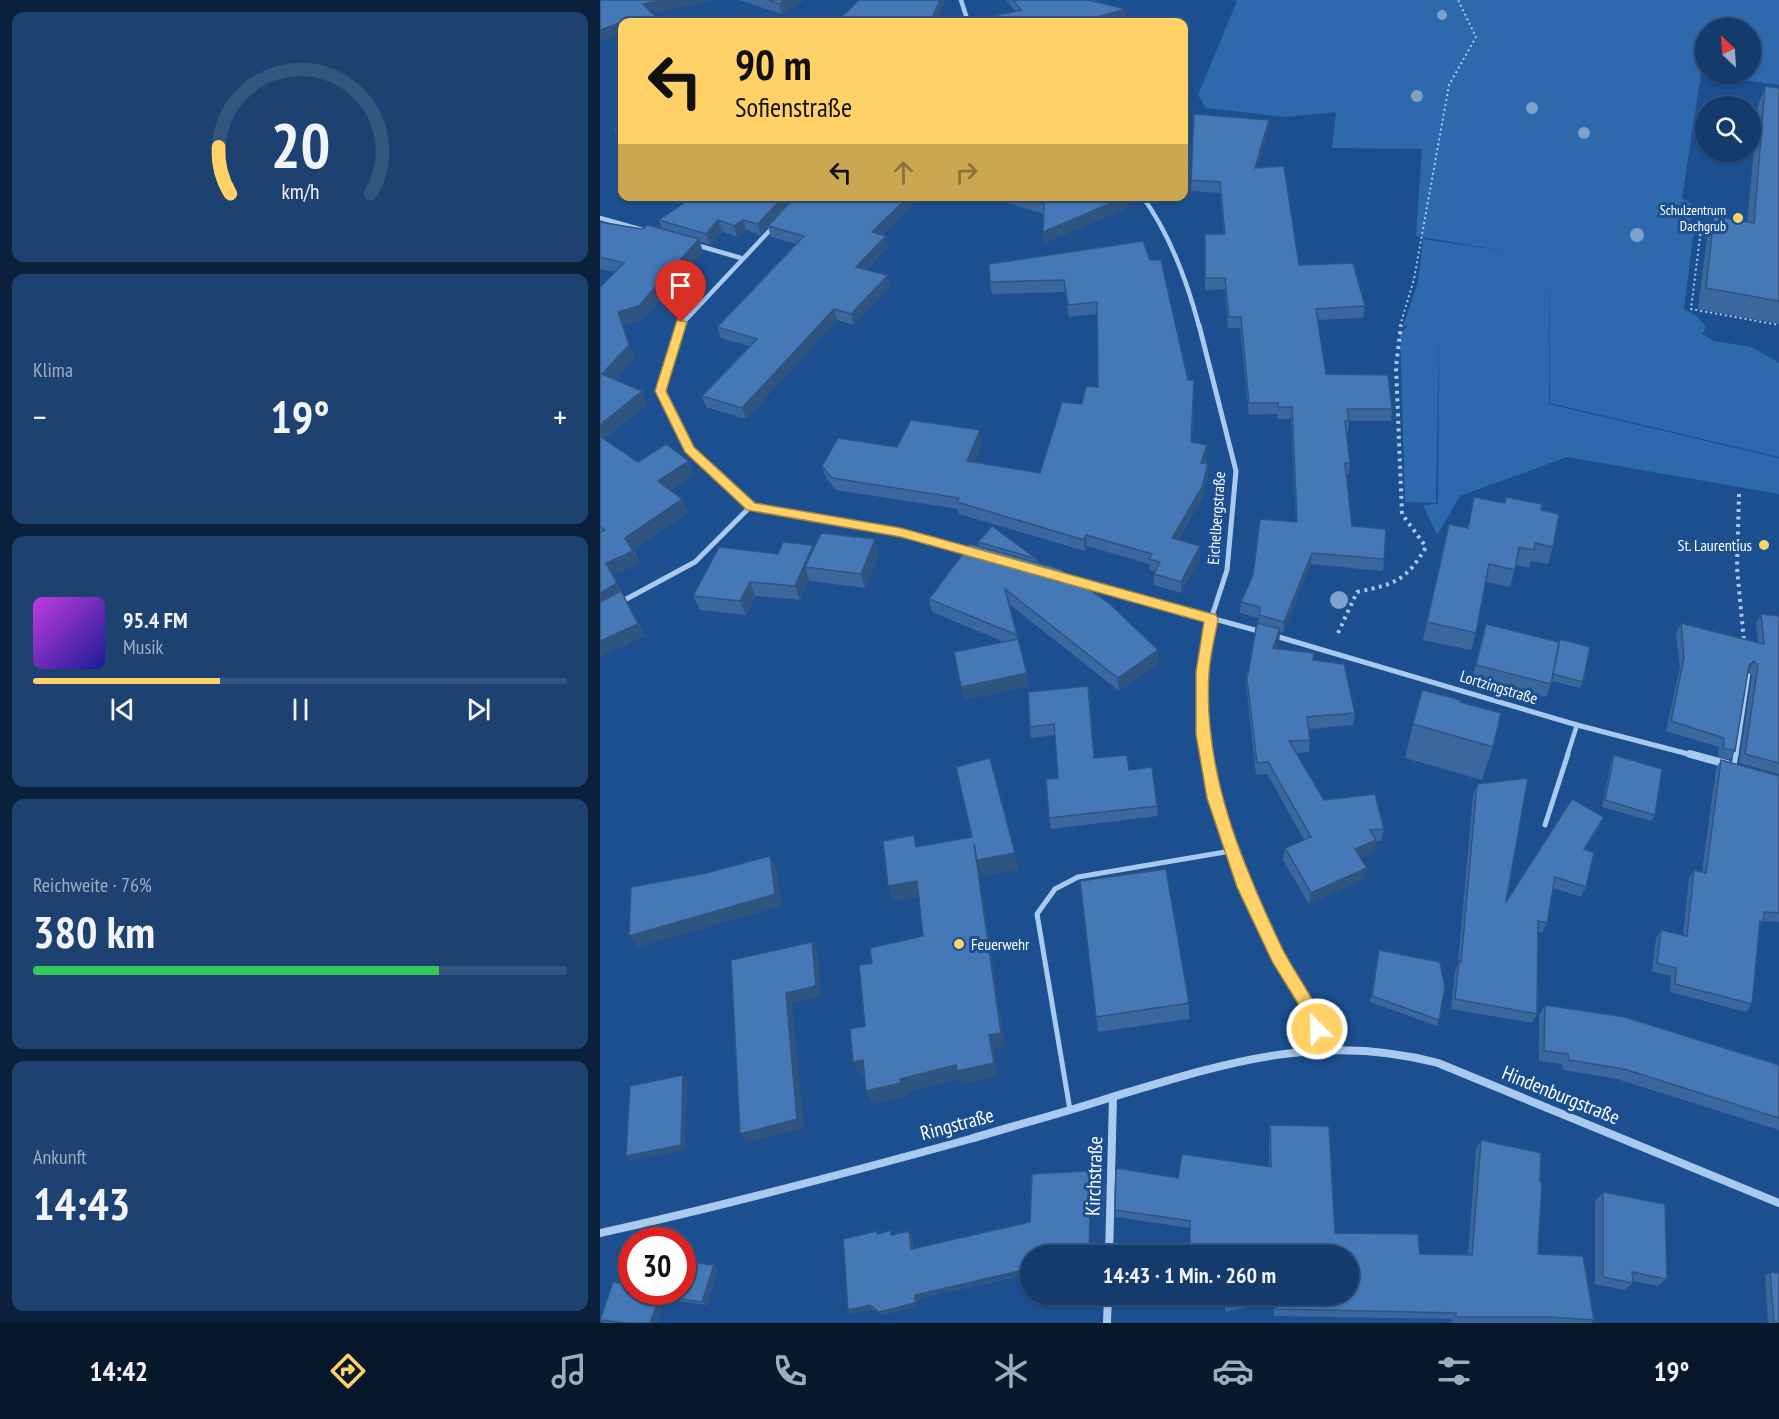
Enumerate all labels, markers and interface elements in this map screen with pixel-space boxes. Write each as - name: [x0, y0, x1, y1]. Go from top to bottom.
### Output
- north arrow: [1695, 18, 1761, 84]
- map controls: [1695, 18, 1761, 162]
- text: 90 m: [735, 37, 812, 92]
- icon: left: [636, 42, 714, 120]
- text: Sofienstraße: [735, 90, 852, 124]
- button: search: [1695, 96, 1761, 162]
- text: 20: [270, 104, 330, 185]
- icon: left: [824, 156, 857, 189]
- icon: ahead: [887, 156, 920, 189]
- icon: right: [950, 156, 983, 189]
- text: km/h: [281, 177, 319, 205]
- place label: Schulzentrum Dachgrub: [1660, 201, 1726, 235]
- marker: Schulzentrum Dachgrub: [1731, 211, 1745, 225]
- pin: [655, 260, 706, 322]
- icon: arrive: [664, 269, 697, 302]
- text: Klima: [33, 357, 73, 383]
- text: 19°: [270, 387, 330, 445]
- text: −: [33, 395, 47, 438]
- text: +: [553, 395, 567, 438]
- street label: Eichelbergstraße: [1203, 471, 1229, 565]
- place label: St. Laurentius: [1678, 535, 1752, 555]
- marker: St. Laurentius: [1757, 538, 1771, 552]
- text: 95.4 FM: [123, 606, 188, 634]
- text: Musik: [123, 634, 163, 660]
- street label: Lortzingstraße: [1458, 666, 1540, 708]
- icon: previous: [106, 693, 139, 726]
- icon: pause: [284, 693, 317, 726]
- icon: next: [462, 693, 495, 726]
- text: Reichweite · 76%: [33, 872, 152, 898]
- text: 380 km: [33, 902, 155, 960]
- place label: Feuerwehr: [971, 934, 1030, 954]
- marker: Feuerwehr: [952, 937, 966, 951]
- position arrow: [1285, 997, 1349, 1061]
- street label: Hindenburgstraße: [1498, 1060, 1624, 1130]
- street label: Ringstraße: [917, 1102, 997, 1146]
- street label: Kirchstraße: [1080, 1136, 1108, 1216]
- text: Ankunft: [33, 1144, 87, 1170]
- text: 14:43: [33, 1174, 130, 1232]
- speed limit sign: 30: [618, 1227, 696, 1305]
- text: 14:43 · 1 Min. · 260 m: [1103, 1261, 1276, 1289]
- icon: directions: [327, 1350, 369, 1392]
- icon: music: [548, 1350, 590, 1392]
- icon: phone: [769, 1350, 811, 1392]
- icon: climate: [990, 1350, 1032, 1392]
- icon: car: [1212, 1350, 1254, 1392]
- icon: filters: [1433, 1350, 1475, 1392]
- text: 14:42: [90, 1354, 148, 1388]
- text: 19°: [1654, 1354, 1689, 1388]

